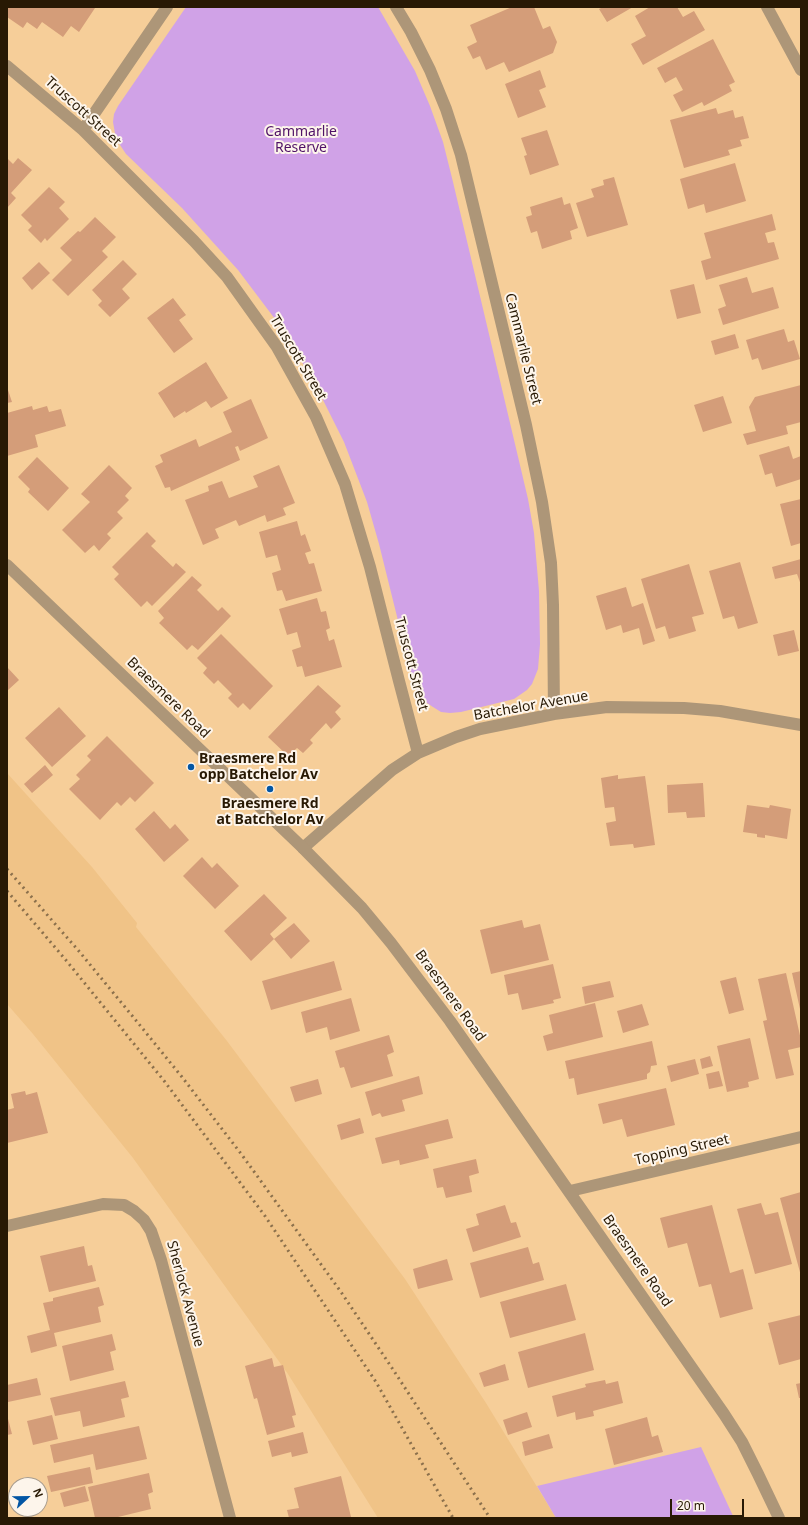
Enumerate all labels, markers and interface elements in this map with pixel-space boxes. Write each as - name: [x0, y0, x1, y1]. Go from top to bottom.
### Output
- street label: Truscott Street: [42, 74, 124, 150]
- park label: Cammarlie Reserve: [265, 124, 337, 156]
- street label: Cammarlie Street: [501, 291, 545, 407]
- street label: Truscott Street: [266, 312, 330, 404]
- street label: Truscott Street: [390, 615, 432, 713]
- street label: Braesmere Road: [123, 654, 213, 742]
- street label: Batchelor Avenue: [472, 688, 590, 724]
- place label: Braesmere Rd opp Batchelor Av: [199, 751, 318, 784]
- marker: Braesmere Rd opp Batchelor Av: [186, 762, 196, 772]
- marker: Braesmere Rd at Batchelor Av: [265, 784, 275, 794]
- place label: Braesmere Rd at Batchelor Av: [216, 796, 324, 828]
- street label: Braesmere Road: [411, 947, 489, 1045]
- street label: Topping Street: [633, 1131, 731, 1169]
- street label: Braesmere Road: [599, 1212, 675, 1310]
- street label: Sherlock Avenue: [163, 1239, 207, 1349]
- north arrow: [8, 1477, 48, 1517]
- text: N: [30, 1486, 47, 1500]
- scale bar: [672, 1491, 746, 1517]
- text: 20 m: [677, 1497, 705, 1514]

